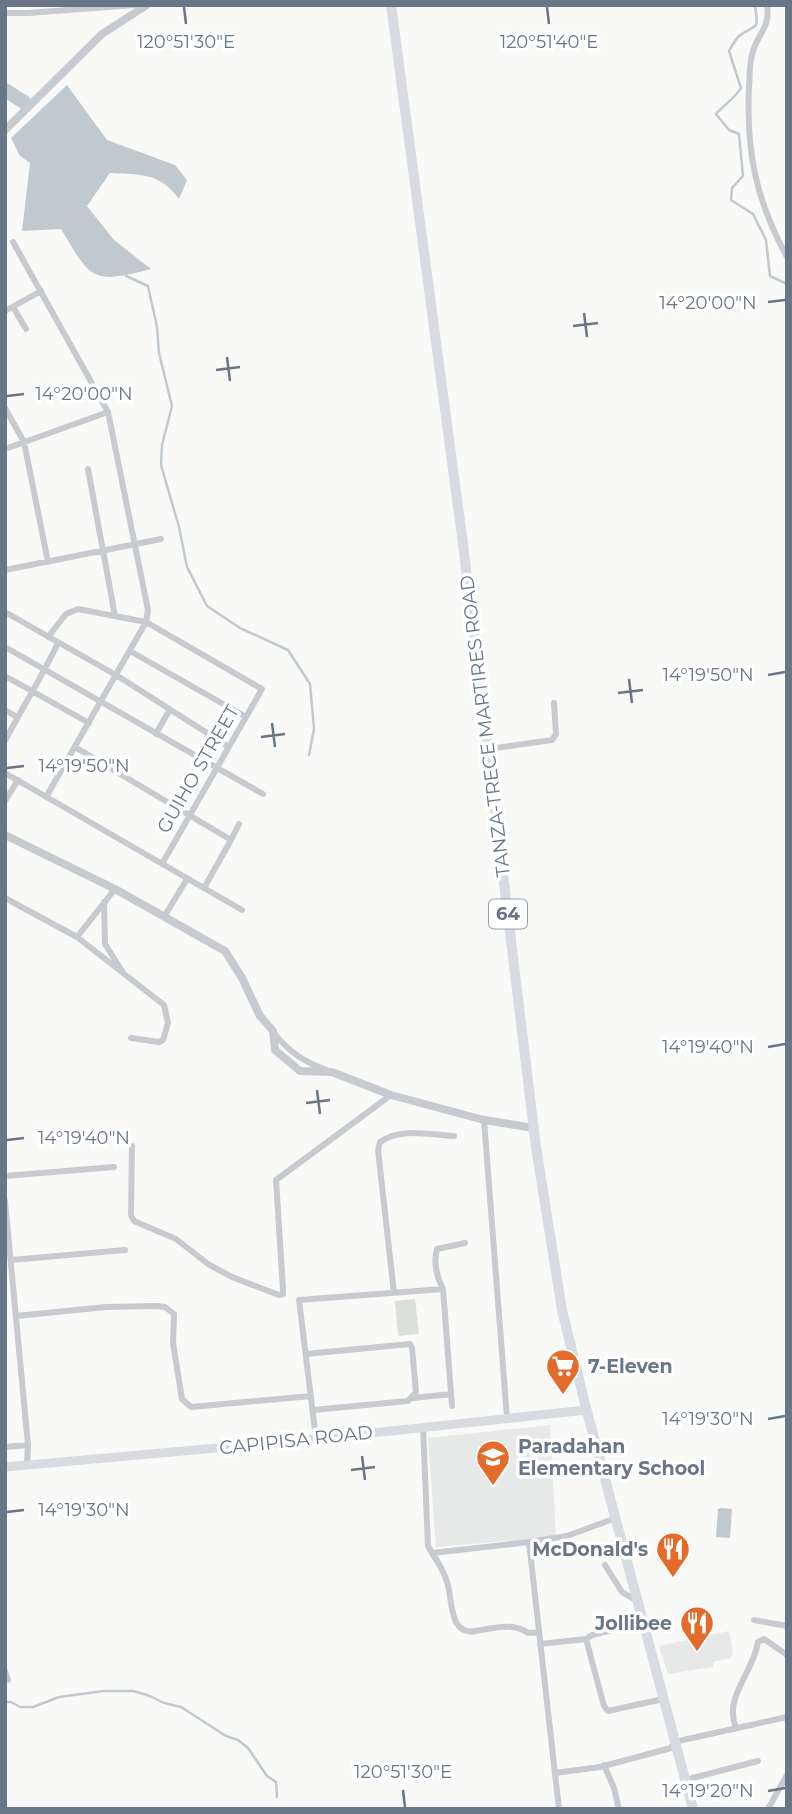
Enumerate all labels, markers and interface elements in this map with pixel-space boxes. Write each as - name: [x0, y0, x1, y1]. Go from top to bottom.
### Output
- text: 120°51'30"E: [137, 31, 235, 53]
- text: 120°51'40"E: [500, 31, 598, 53]
- text: 14°20'00"N: [659, 292, 757, 314]
- text: 14°20'00"N: [35, 383, 133, 405]
- street label: TANZA-TRECE MARTIRES ROAD: [455, 574, 515, 878]
- text: 14°19'50"N: [662, 664, 754, 686]
- street label: GUIHO STREET: [152, 701, 244, 837]
- text: 14°19'50"N: [38, 755, 130, 777]
- road number: 64: [489, 900, 527, 929]
- text: 14°19'40"N: [662, 1036, 754, 1058]
- text: 14°19'40"N: [38, 1127, 130, 1149]
- supermarket icon: 7-Eleven: [544, 1347, 582, 1396]
- place label: 7-Eleven: [588, 1355, 673, 1378]
- text: 14°19'30"N: [662, 1408, 754, 1430]
- street label: CAPIPISA ROAD: [218, 1421, 374, 1459]
- place label: Paradahan Elementary School: [518, 1435, 705, 1480]
- school or university icon: Paradahan Elementary School: [474, 1438, 512, 1487]
- text: 14°19'30"N: [38, 1499, 130, 1521]
- restaurant icon: McDonald's: [654, 1530, 692, 1579]
- place label: McDonald's: [532, 1538, 648, 1561]
- restaurant icon: Jollibee: [678, 1604, 716, 1653]
- place label: Jollibee: [594, 1612, 672, 1635]
- text: 120°51'30"E: [354, 1761, 452, 1783]
- text: 14°19'20"N: [662, 1780, 754, 1802]

